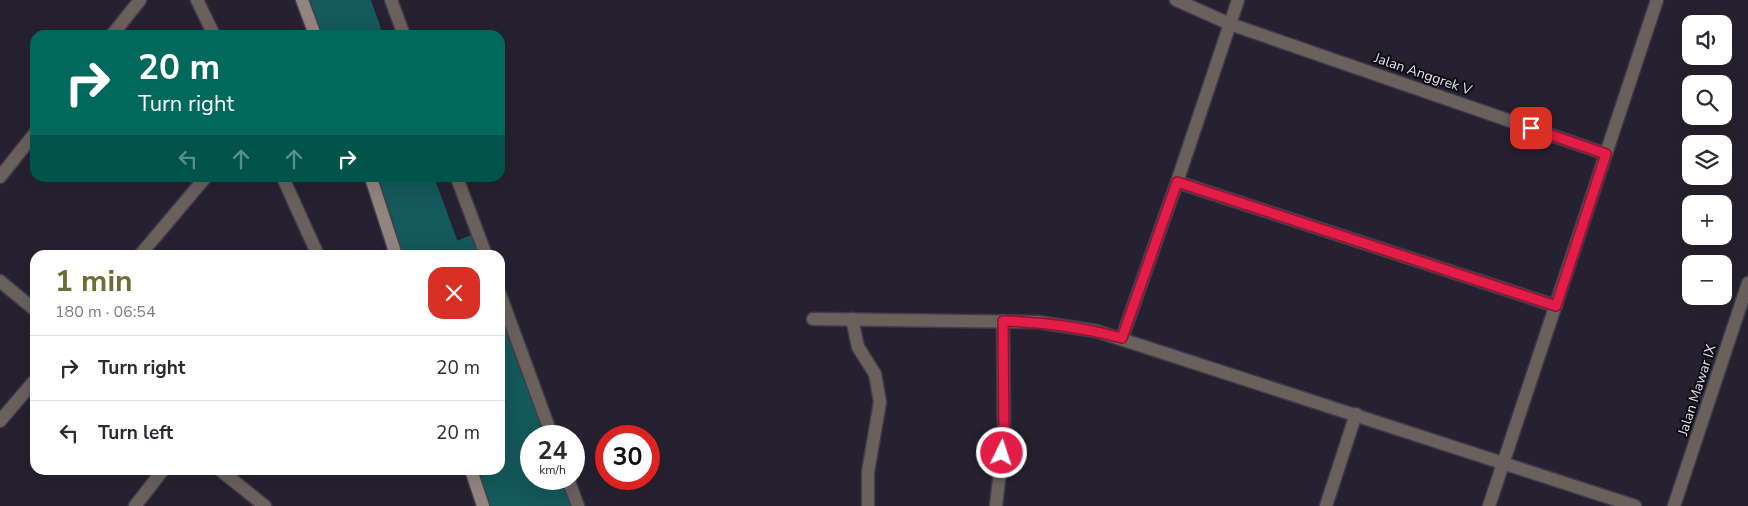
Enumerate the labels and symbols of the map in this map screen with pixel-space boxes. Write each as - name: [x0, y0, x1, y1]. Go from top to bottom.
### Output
- street label: Jalan Anggrek V: [1371, 48, 1475, 100]
- pin: [1510, 107, 1552, 149]
- street label: Jalan Mawar IX: [1673, 342, 1721, 439]
- speed limit sign: 30: [595, 425, 660, 490]
- position arrow: [975, 426, 1027, 478]

